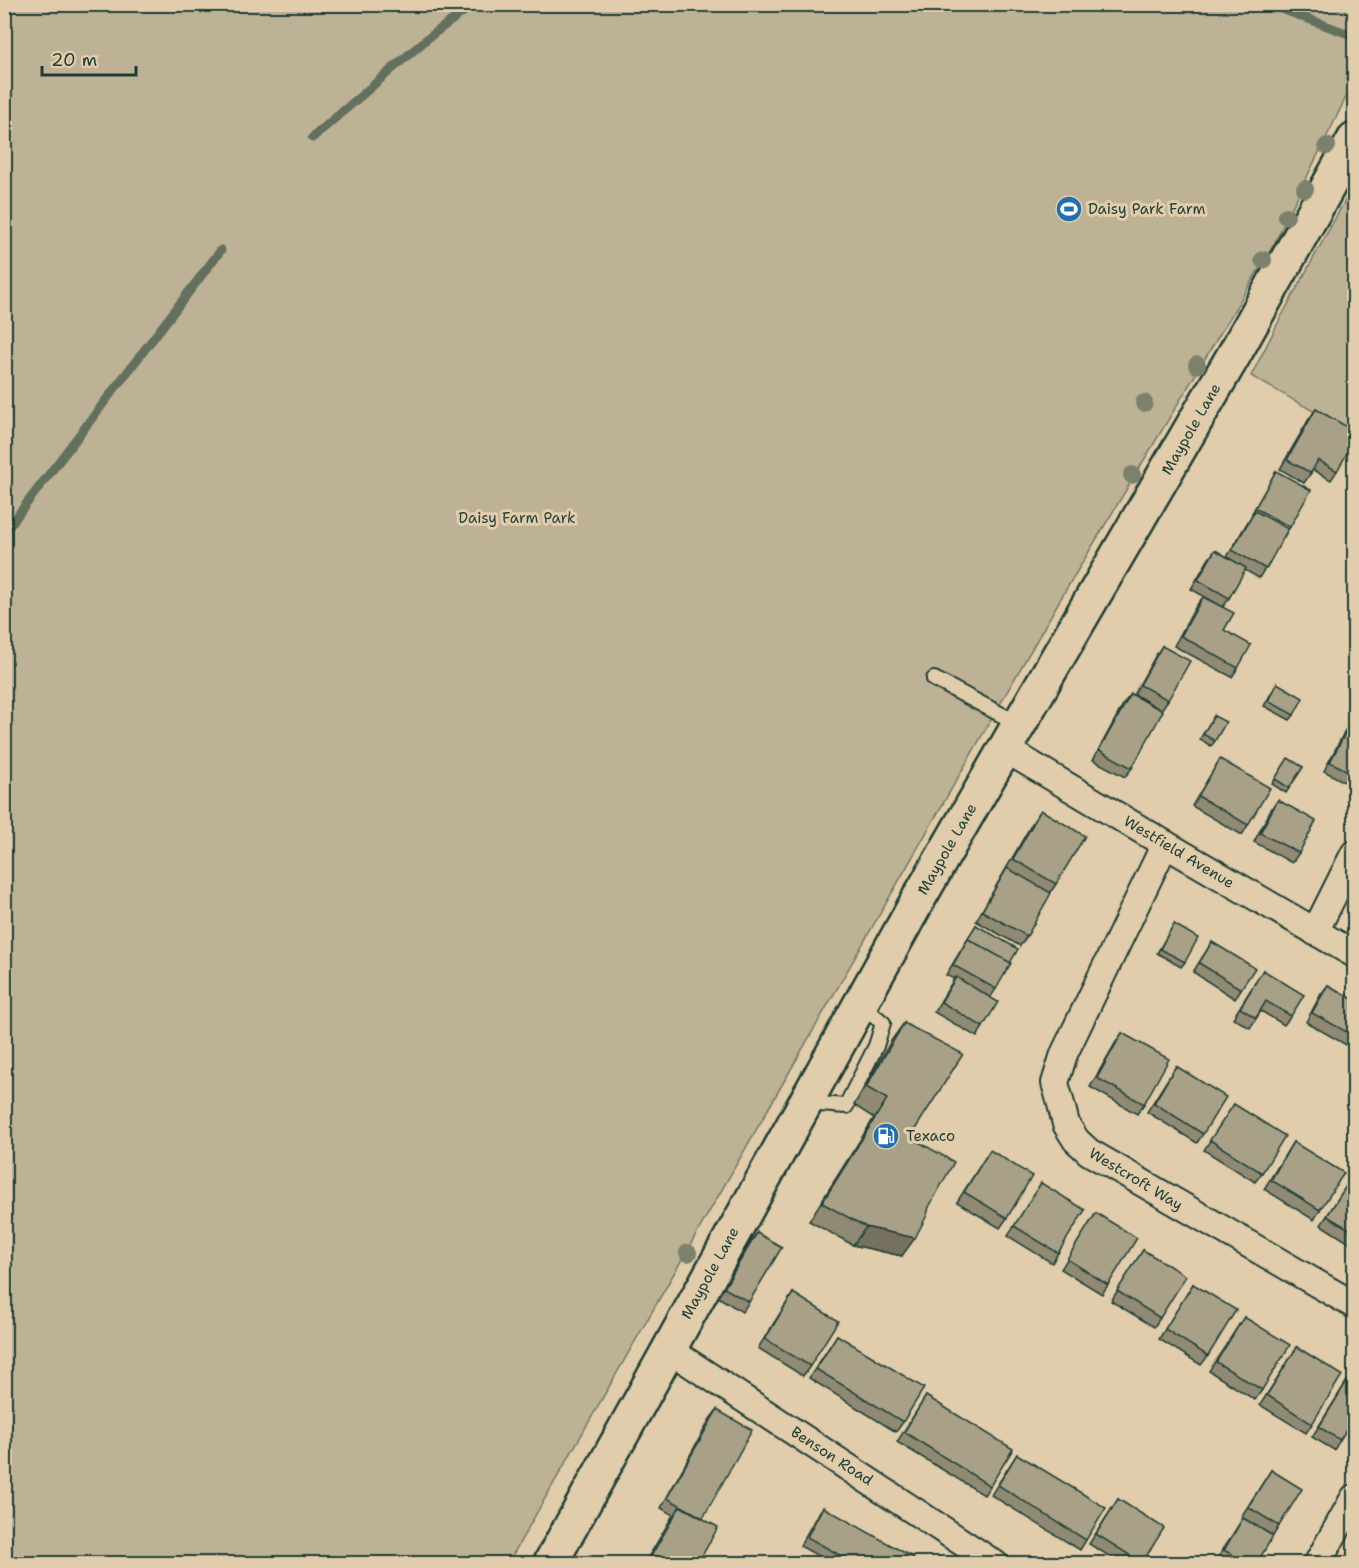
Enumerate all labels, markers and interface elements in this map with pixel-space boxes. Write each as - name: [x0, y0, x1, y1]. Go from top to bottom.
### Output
- scale bar: [42, 39, 136, 77]
- text: 20 m: [51, 48, 97, 72]
- sports icon: Daisy Park Farm: [1054, 194, 1084, 224]
- place label: Daisy Park Farm: [1088, 199, 1205, 219]
- street label: Maypole Lane: [1157, 380, 1225, 478]
- park label: Daisy Farm Park: [458, 508, 576, 528]
- street label: Maypole Lane: [913, 800, 981, 898]
- street label: Westfield Avenue: [1120, 811, 1238, 893]
- fuel station icon: Texaco: [871, 1121, 901, 1151]
- place label: Texaco: [906, 1126, 955, 1146]
- street label: Westcroft Way: [1085, 1143, 1187, 1215]
- street label: Maypole Lane: [676, 1223, 744, 1323]
- street label: Benson Road: [787, 1422, 877, 1490]

